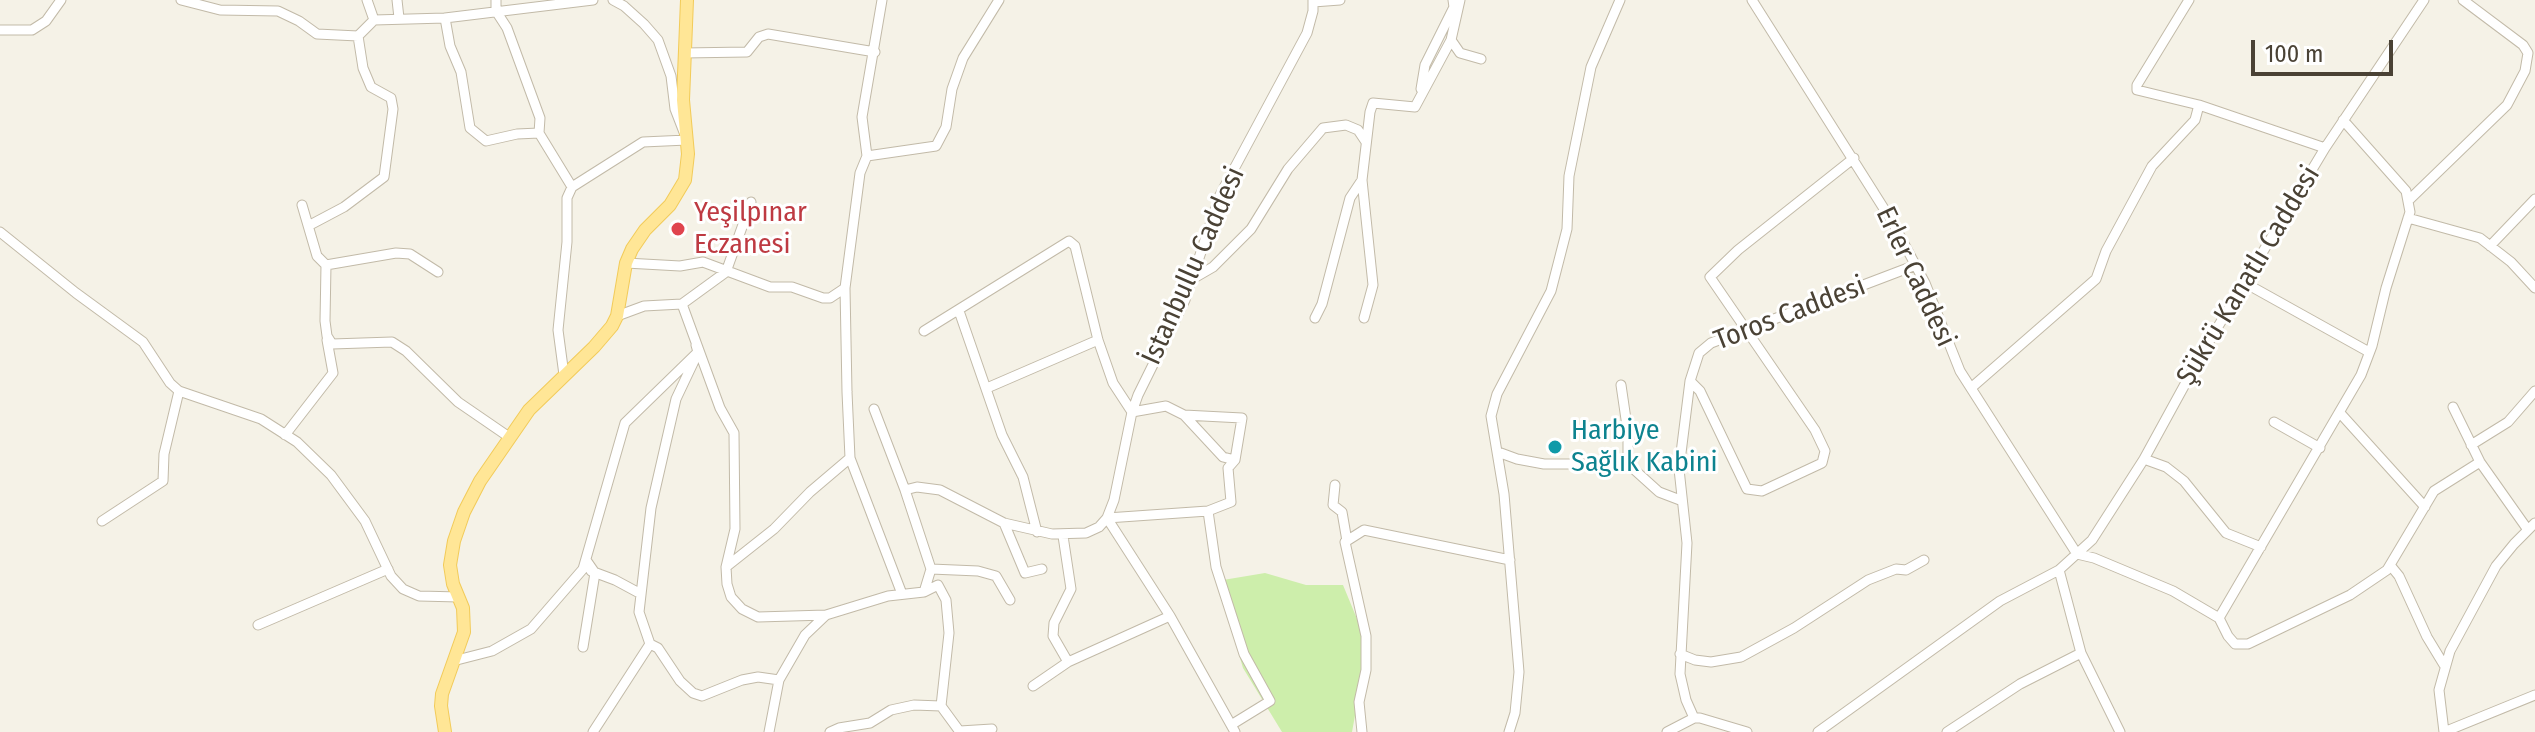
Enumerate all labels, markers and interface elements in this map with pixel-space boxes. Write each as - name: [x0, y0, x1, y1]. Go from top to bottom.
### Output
- scale bar: [2255, 24, 2397, 74]
- text: 100 m: [2265, 40, 2323, 68]
- street label: Şükrü Kanatlı Caddesi: [2170, 160, 2328, 392]
- street label: İstanbullu Caddesi: [1135, 162, 1253, 370]
- place label: Yeşilpınar Eczanesi: [694, 196, 807, 262]
- street label: Erler Caddesi: [1868, 202, 1962, 352]
- marker: Yeşilpınar Eczanesi: [669, 220, 687, 238]
- street label: Toros Caddesi: [1710, 270, 1870, 358]
- place label: Harbiye Sağlık Kabini: [1571, 414, 1718, 480]
- marker: Harbiye Sağlık Kabini: [1546, 438, 1564, 456]

